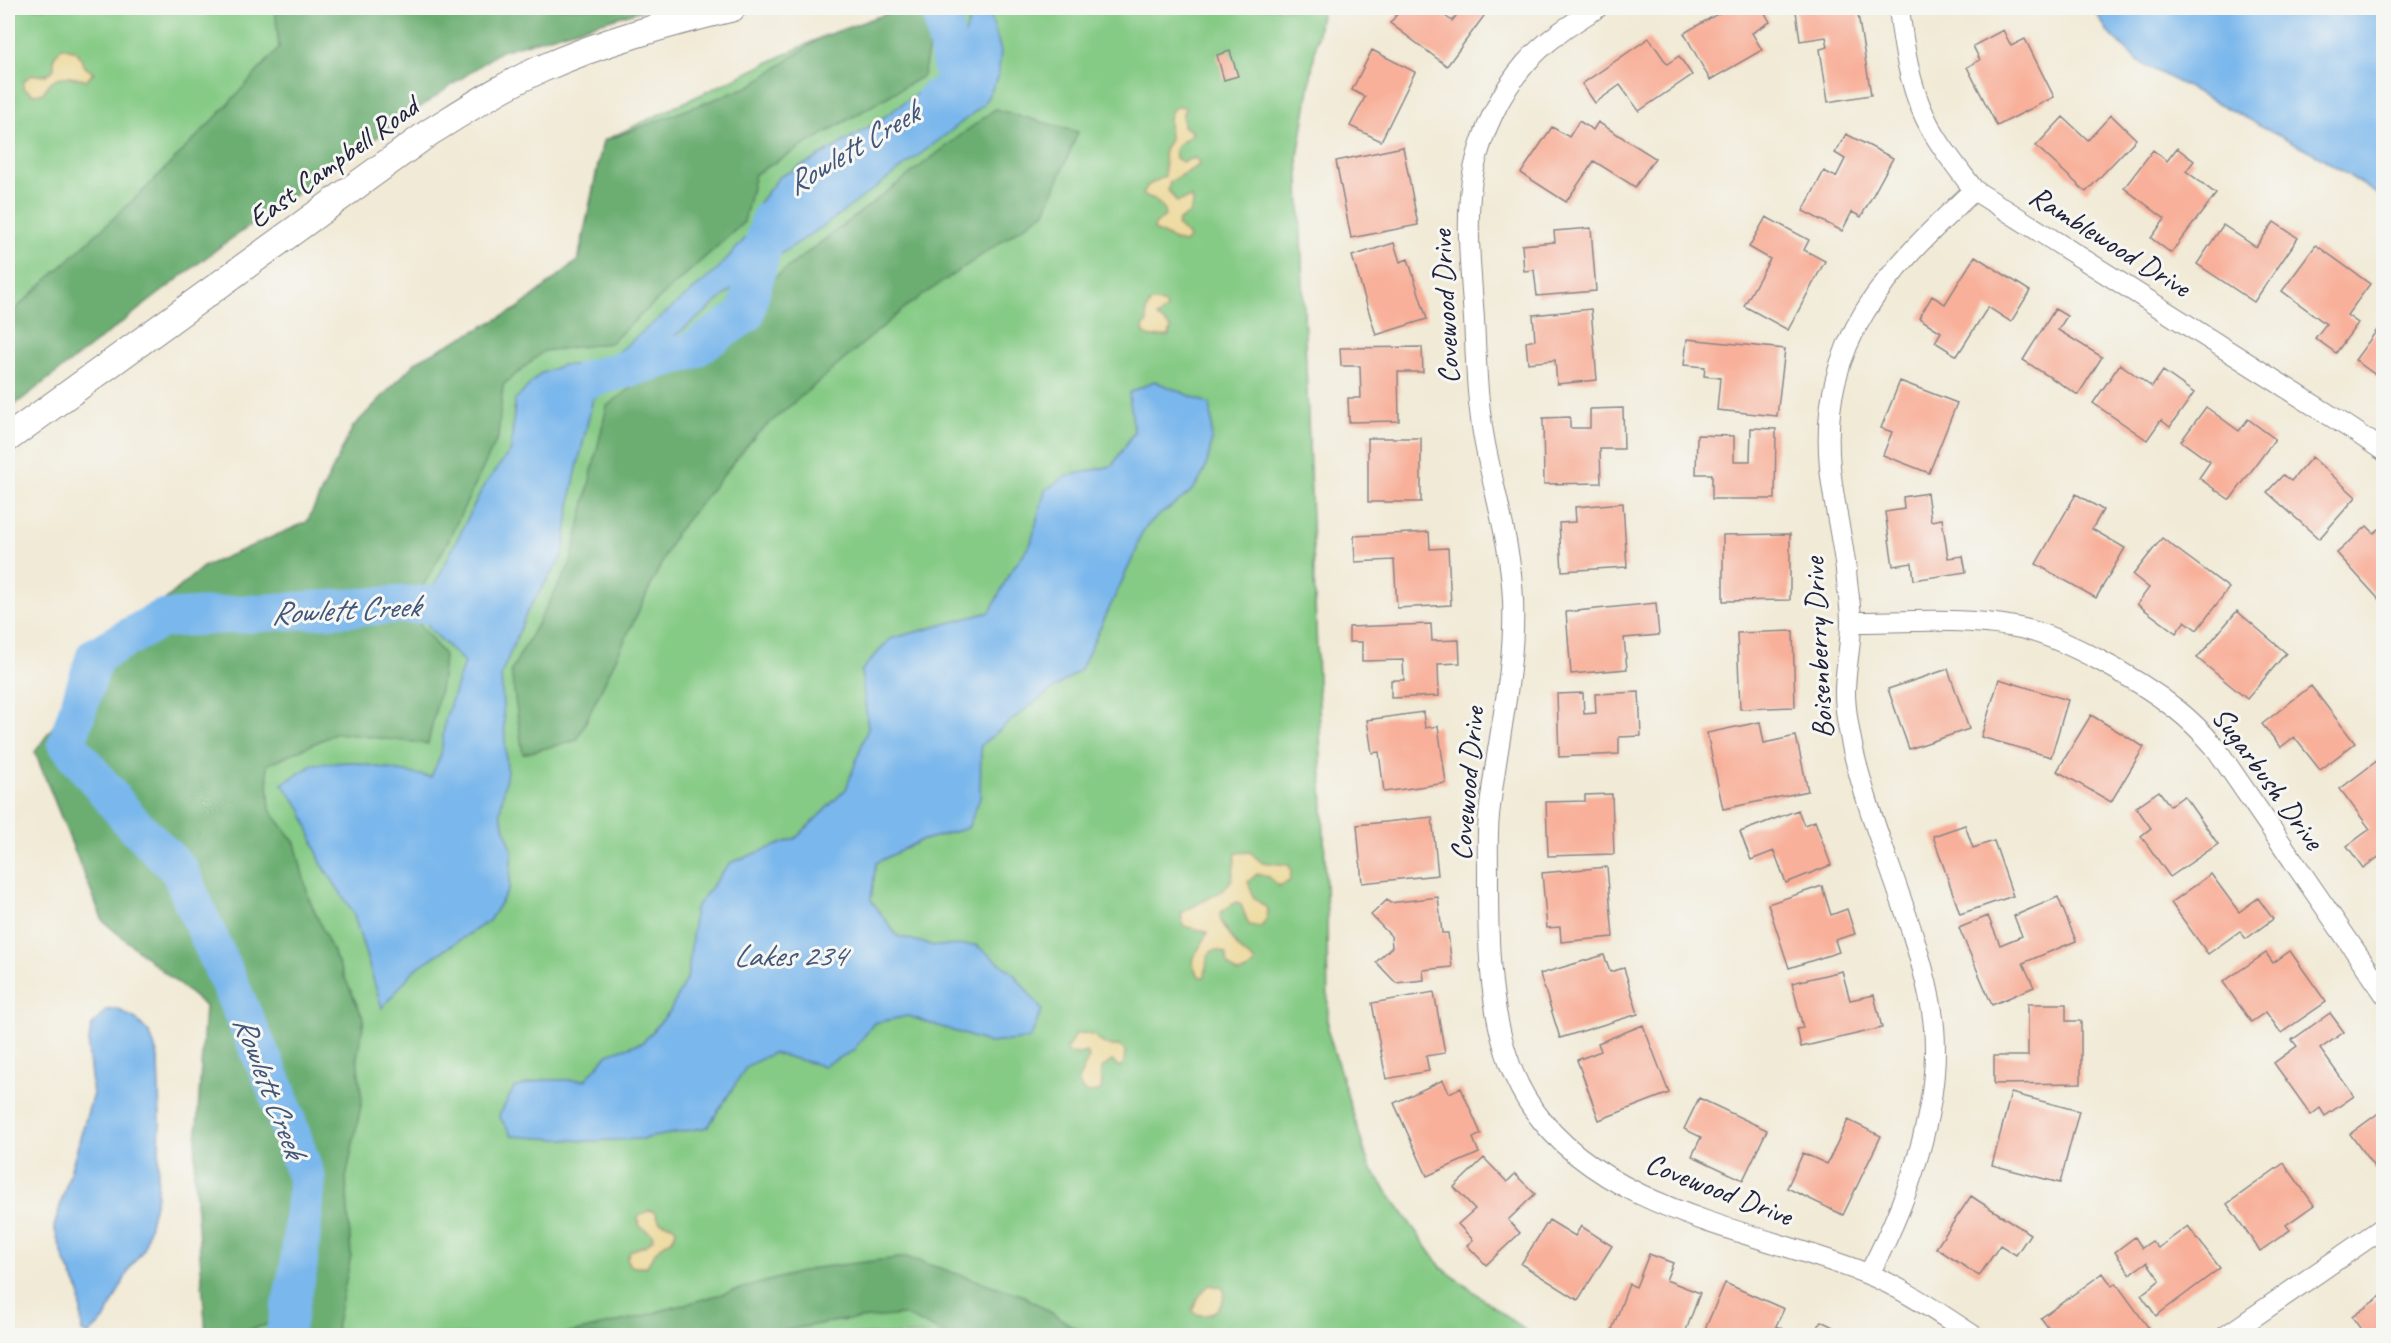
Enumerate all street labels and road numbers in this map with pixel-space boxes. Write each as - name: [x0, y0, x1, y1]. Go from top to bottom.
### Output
- street label: East Campbell Road: [240, 85, 429, 236]
- street label: Ramblewood Drive: [2022, 176, 2199, 307]
- street label: Covewood Drive: [1422, 227, 1468, 385]
- street label: Boisenberry Drive: [1794, 554, 1842, 739]
- street label: Sugarbush Drive: [2203, 699, 2334, 859]
- street label: Covewood Drive: [1441, 703, 1493, 862]
- street label: Covewood Drive: [1640, 1144, 1800, 1235]

